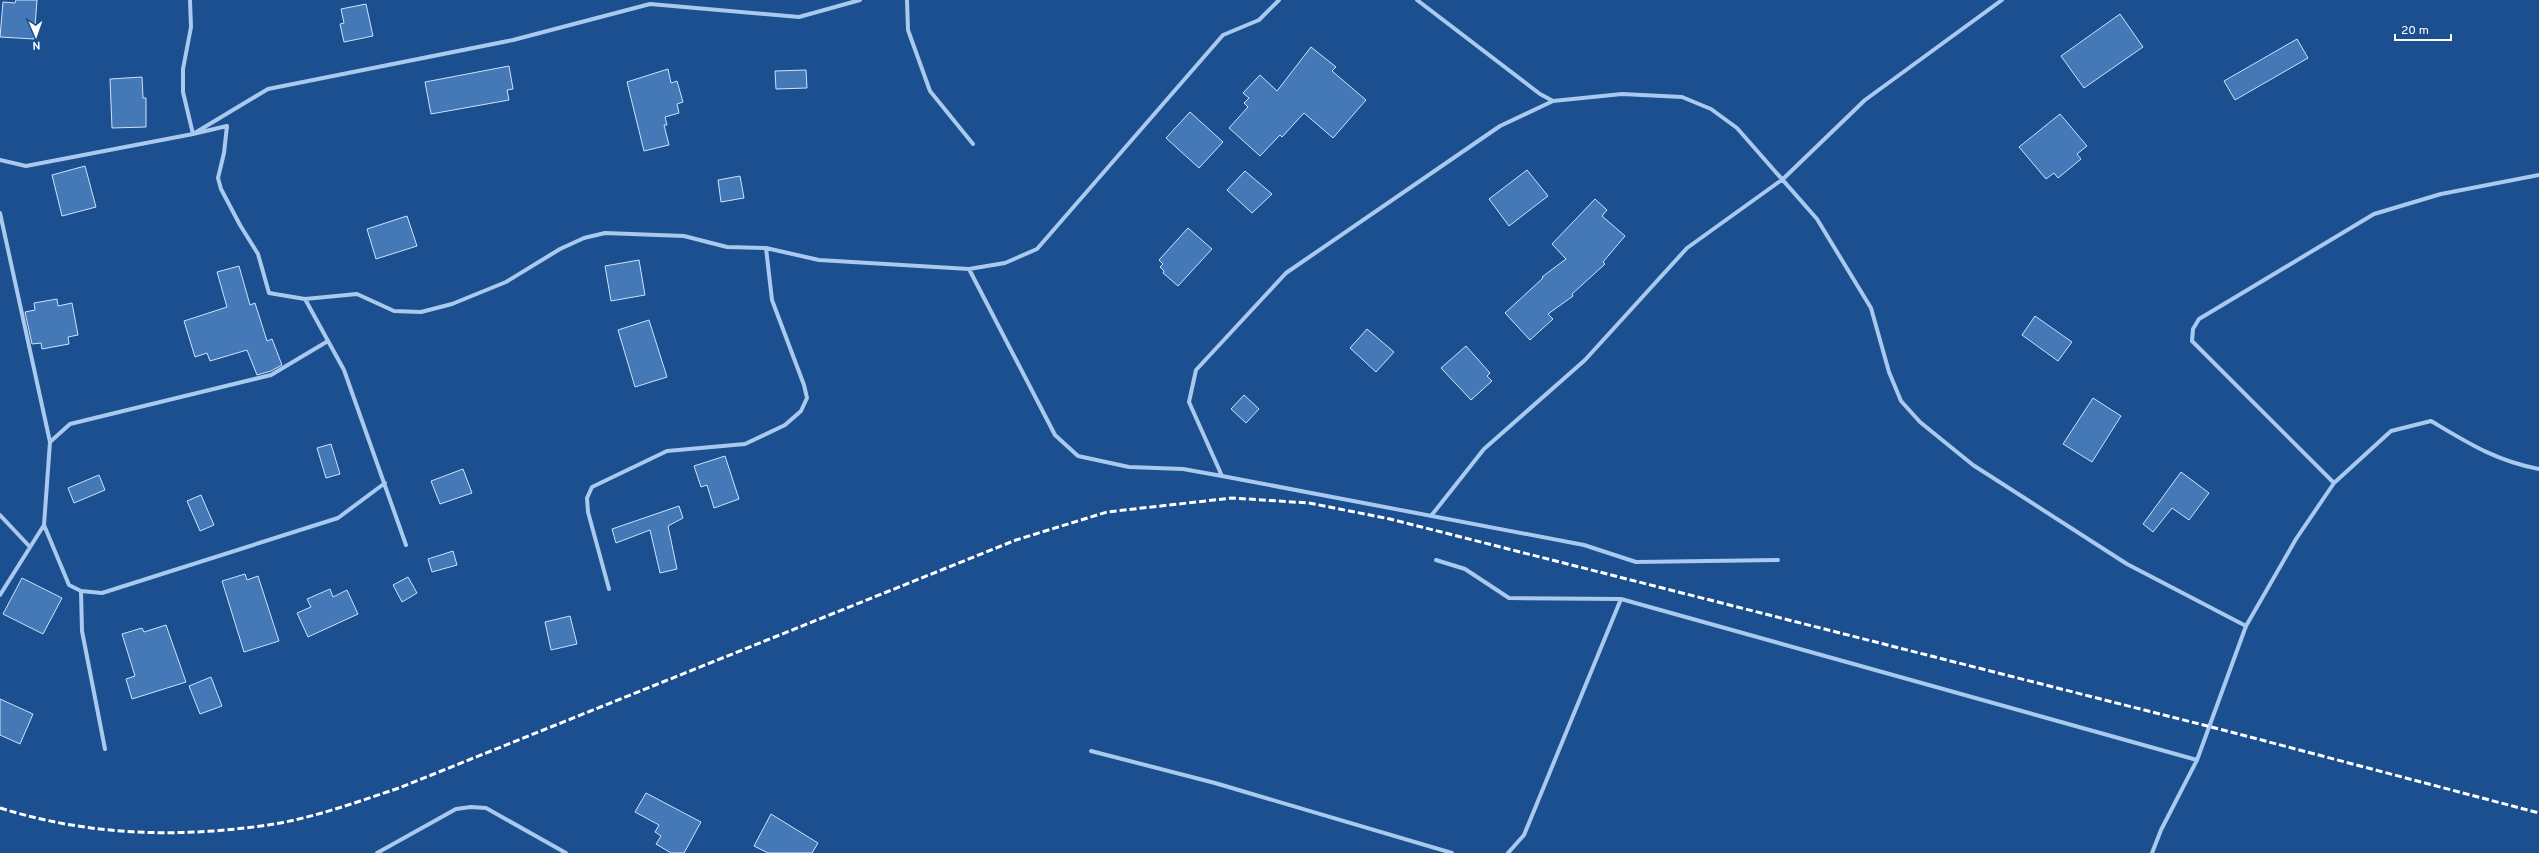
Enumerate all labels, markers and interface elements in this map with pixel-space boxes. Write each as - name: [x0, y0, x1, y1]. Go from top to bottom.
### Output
- north arrow: [16, 16, 56, 56]
- scale bar: [2395, 16, 2451, 42]
- text: 20 m: [2401, 23, 2429, 39]
- text: N: [32, 38, 41, 52]

